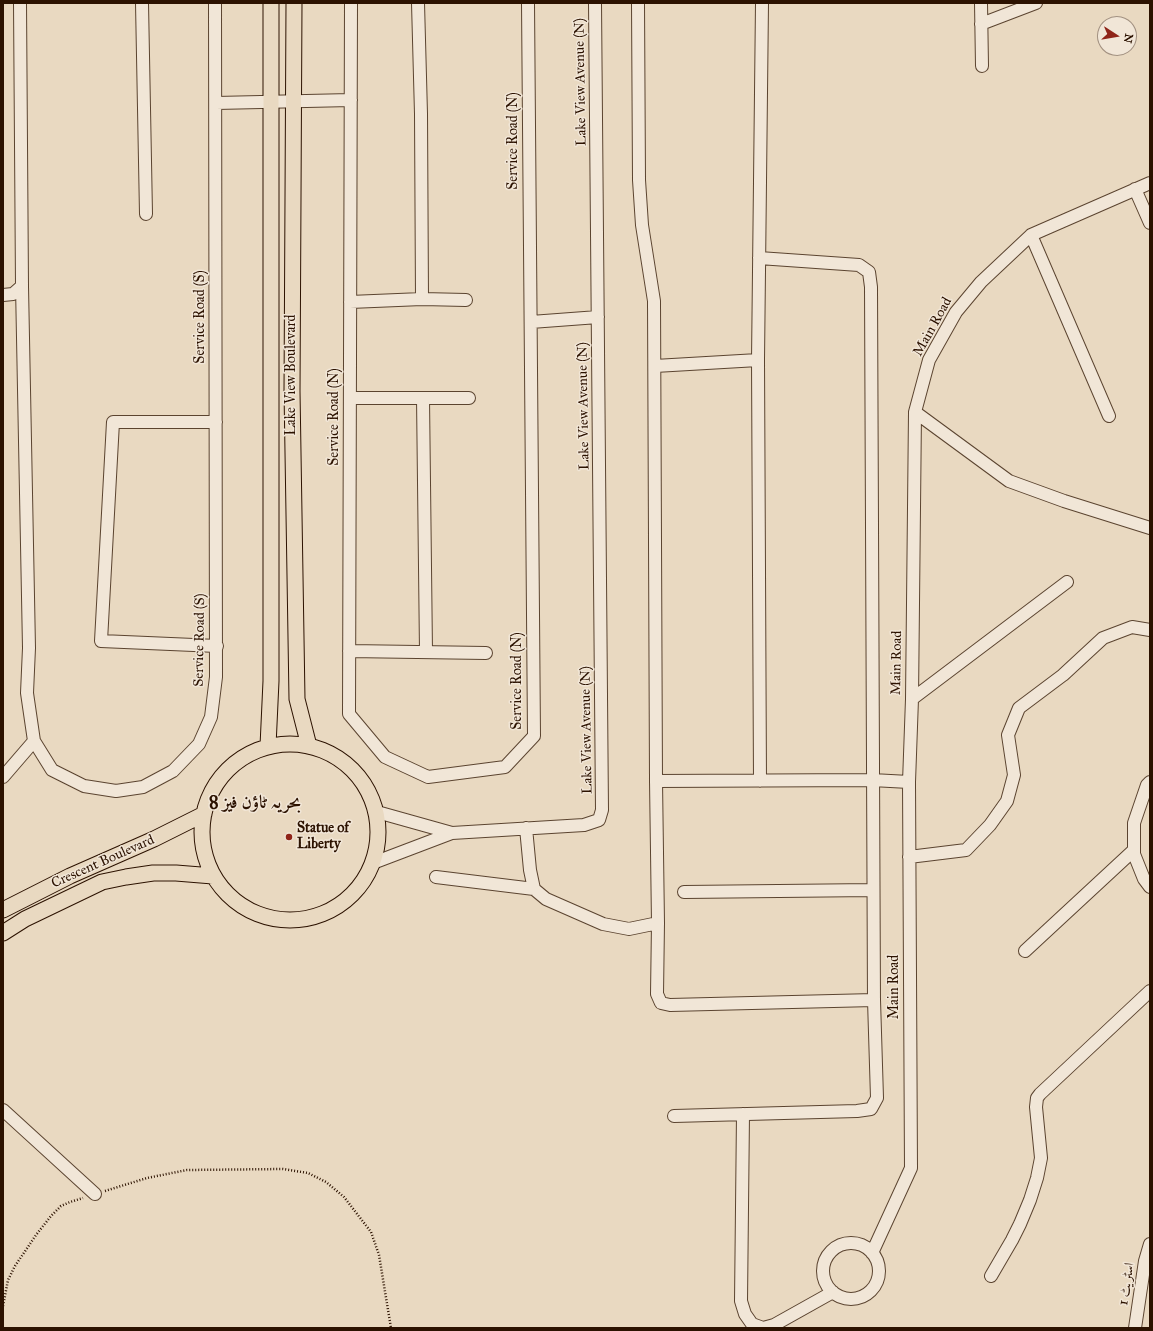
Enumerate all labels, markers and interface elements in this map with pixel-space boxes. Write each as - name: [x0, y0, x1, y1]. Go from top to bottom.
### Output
- north arrow: [1097, 16, 1137, 56]
- street label: Lake View Avenue (N): [571, 18, 591, 146]
- text: N: [1121, 32, 1136, 44]
- street label: Service Road (N): [506, 92, 522, 190]
- street label: Service Road (S): [193, 270, 209, 364]
- street label: Main Road: [910, 295, 956, 359]
- street label: Lake View Boulevard: [284, 314, 300, 436]
- street label: Lake View Avenue (N): [574, 342, 594, 470]
- street label: Service Road (N): [327, 368, 343, 466]
- street label: Service Road (S): [191, 593, 209, 687]
- street label: Main Road: [888, 631, 906, 695]
- street label: Service Road (N): [510, 632, 526, 730]
- street label: Lake View Avenue (N): [577, 666, 597, 794]
- district label: بحریہ ٹاؤن فیز 8: [209, 793, 301, 815]
- place label: Statue of Liberty: [297, 821, 349, 854]
- street label: Crescent Boulevard: [49, 832, 157, 892]
- marker: Statue of Liberty: [284, 832, 294, 842]
- street label: Main Road: [887, 955, 903, 1019]
- street label: اسٹریٹ 1: [1115, 1261, 1139, 1307]

